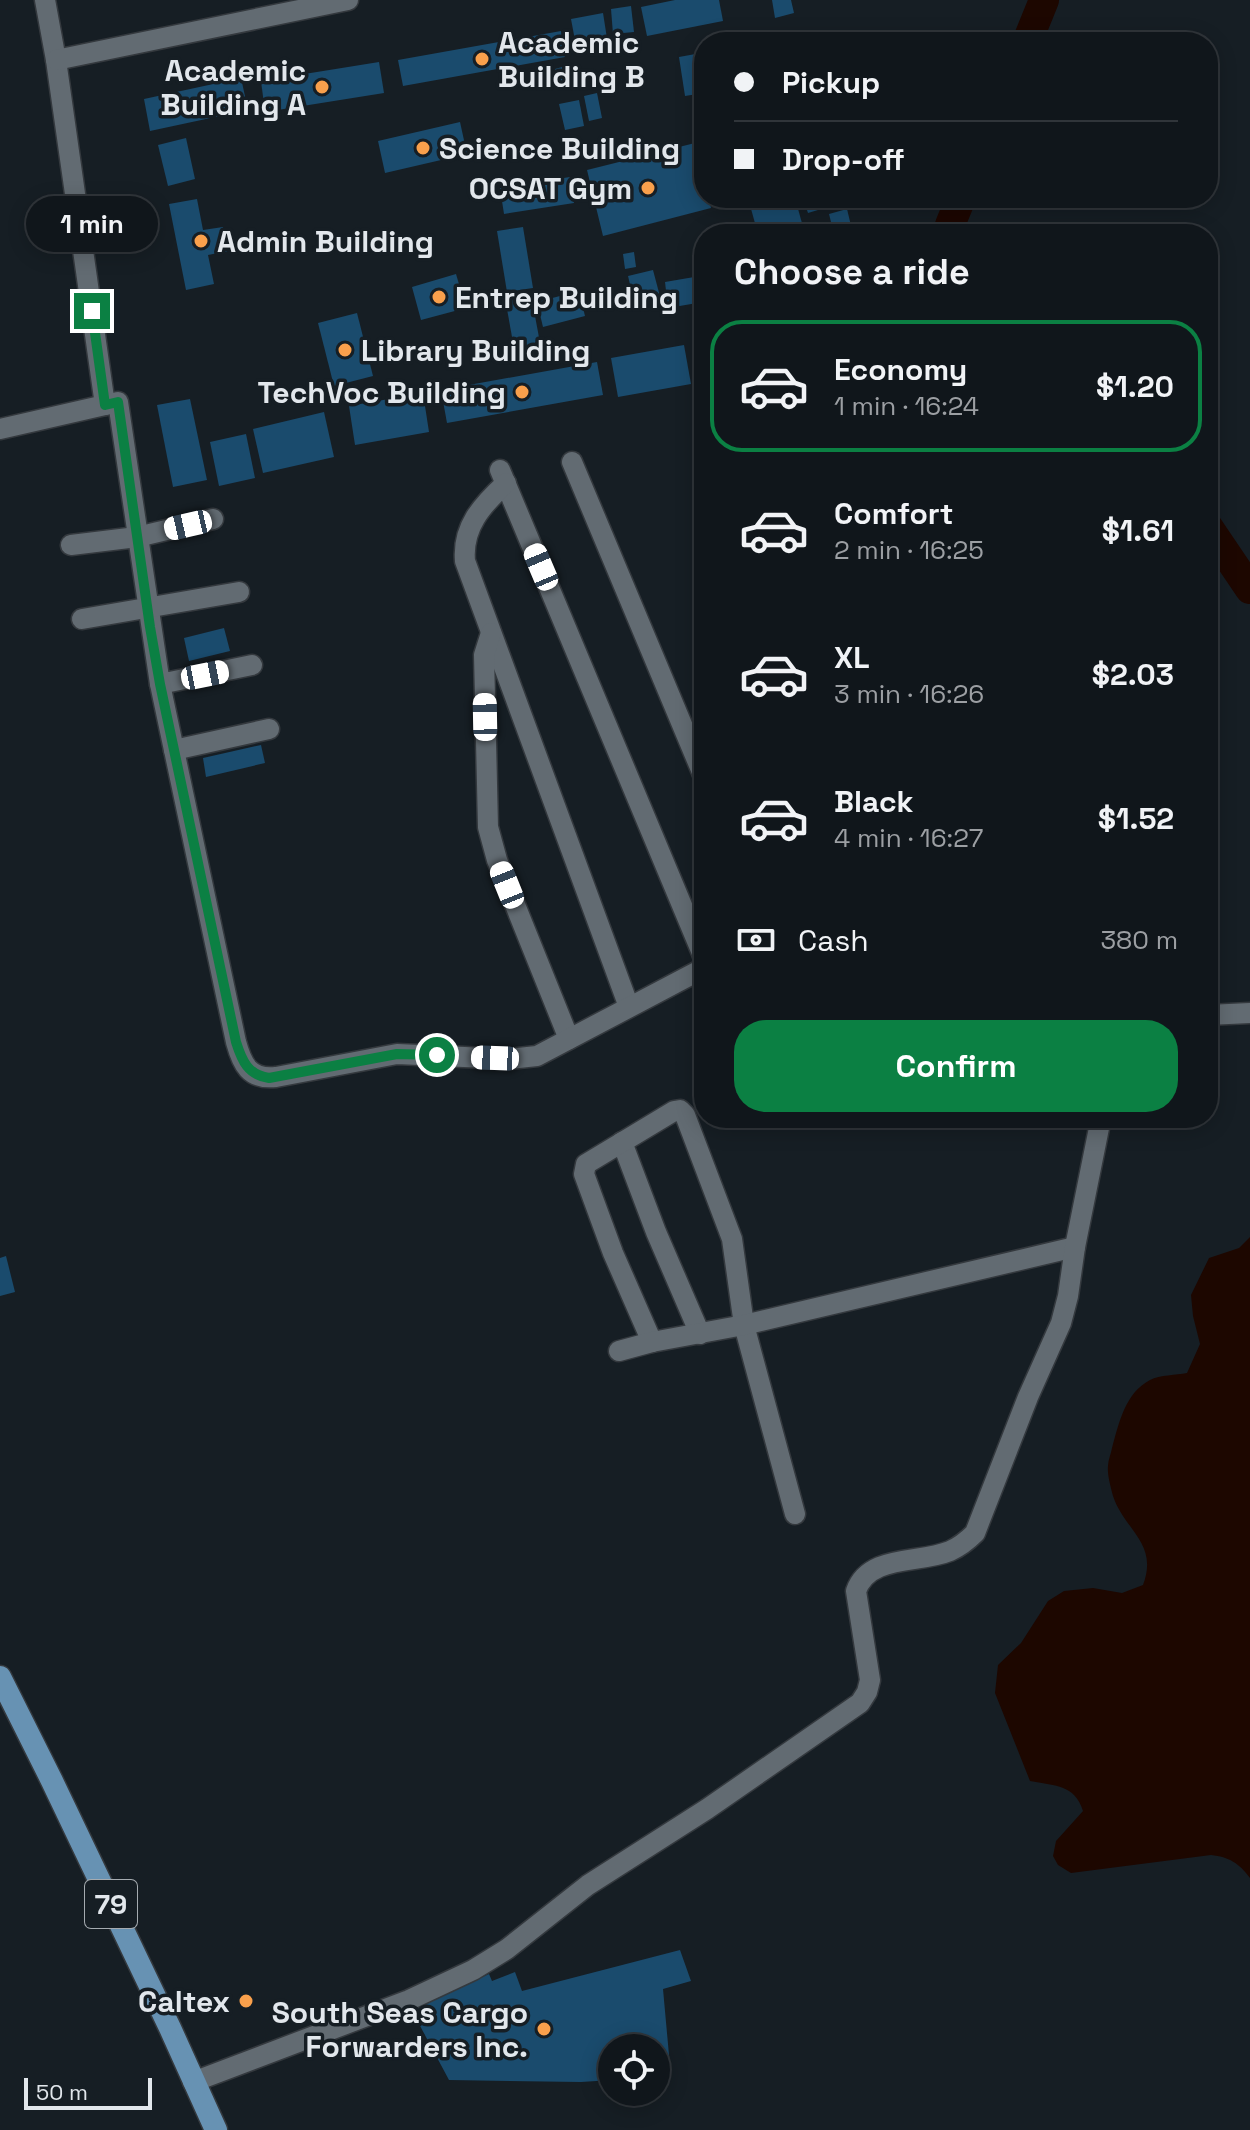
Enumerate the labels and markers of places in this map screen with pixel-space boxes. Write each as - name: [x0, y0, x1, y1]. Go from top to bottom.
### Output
- place label: Academic Building B: [498, 23, 645, 96]
- marker: Academic Building B: [473, 50, 491, 68]
- place label: Academic Building A: [161, 51, 306, 124]
- marker: Academic Building A: [313, 78, 331, 96]
- place label: Science Building: [439, 129, 680, 168]
- marker: Science Building: [414, 139, 432, 157]
- place label: OCSAT Gym: [469, 169, 632, 208]
- marker: OCSAT Gym: [639, 179, 657, 197]
- place label: Admin Building: [217, 222, 434, 261]
- marker: Admin Building: [192, 232, 210, 250]
- place label: Entrep Building: [455, 278, 678, 317]
- marker: Entrep Building: [430, 288, 448, 306]
- place label: Library Building: [361, 331, 590, 370]
- marker: Library Building: [336, 341, 354, 359]
- place label: TechVoc Building: [258, 373, 506, 412]
- marker: TechVoc Building: [513, 383, 531, 401]
- place label: Caltex: [138, 1982, 230, 2021]
- marker: Caltex: [237, 1992, 255, 2010]
- place label: South Seas Cargo Forwarders Inc.: [272, 1993, 528, 2066]
- marker: South Seas Cargo Forwarders Inc.: [535, 2020, 553, 2038]

